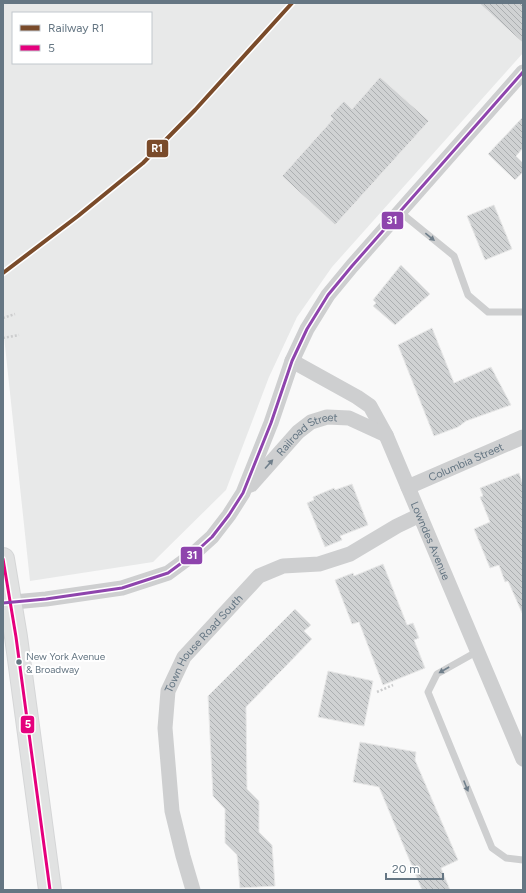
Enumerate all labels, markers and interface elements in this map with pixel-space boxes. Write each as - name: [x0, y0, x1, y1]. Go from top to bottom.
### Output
- legend: [12, 12, 152, 64]
- text: Railway R1: [48, 21, 104, 35]
- text: 5: [48, 41, 55, 55]
- line badge: R1: [146, 139, 169, 158]
- text: R1: [151, 142, 163, 155]
- line badge: 31: [381, 211, 404, 230]
- text: 31: [387, 214, 397, 227]
- one-way arrow: [424, 232, 435, 241]
- street label: Railroad Street: [274, 411, 338, 458]
- street label: Columbia Street: [426, 440, 505, 484]
- one-way arrow: [265, 459, 274, 469]
- street label: Lowndes Avenue: [408, 499, 453, 582]
- line badge: 31: [180, 546, 203, 565]
- text: 31: [187, 549, 197, 562]
- street label: Town House Road South: [162, 592, 245, 695]
- place label: New York Avenue & Broadway: [26, 650, 106, 676]
- marker: New York Avenue & Broadway: [14, 657, 24, 667]
- one-way arrow: [438, 666, 450, 673]
- line badge: 5: [20, 715, 35, 734]
- text: 5: [25, 718, 31, 731]
- one-way arrow: [464, 781, 470, 793]
- scale bar: [386, 855, 443, 881]
- text: 20 m: [392, 862, 420, 876]

